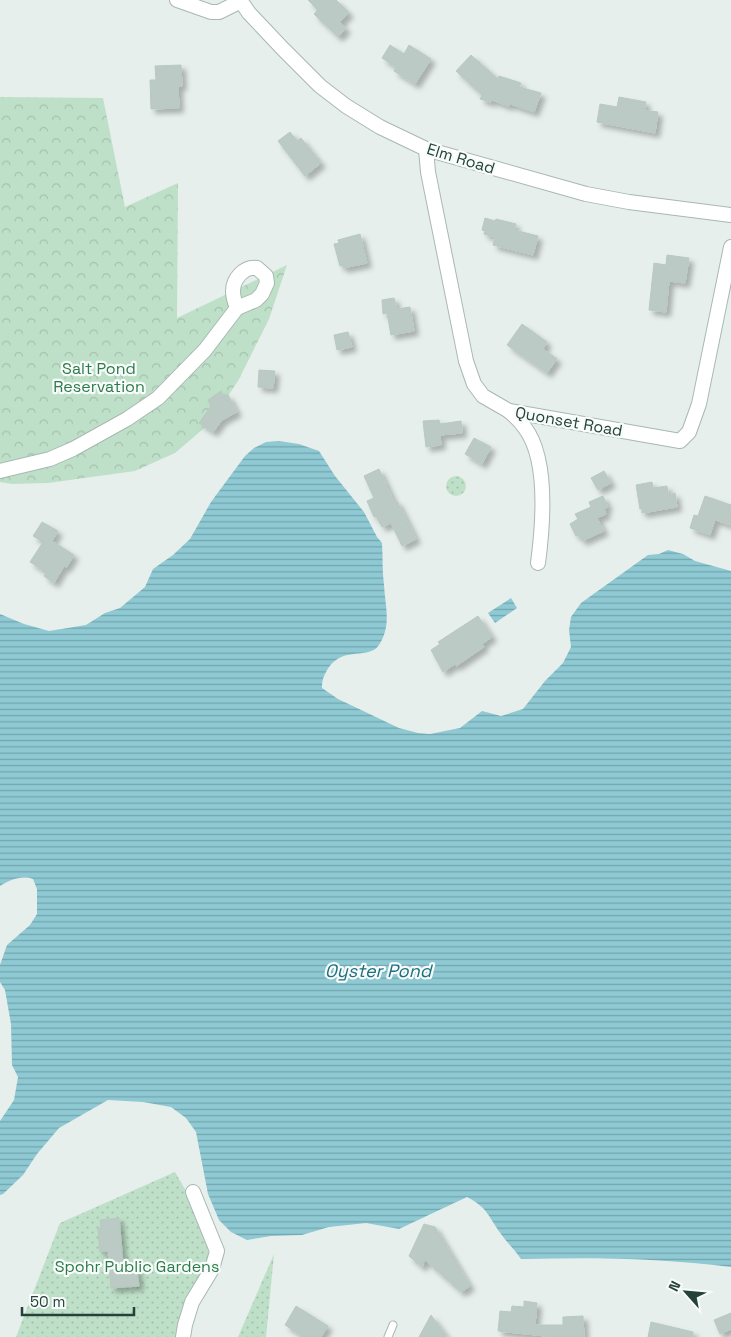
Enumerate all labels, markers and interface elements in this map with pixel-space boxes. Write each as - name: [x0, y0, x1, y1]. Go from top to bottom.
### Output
- street label: Elm Road: [424, 138, 497, 179]
- park label: Salt Pond Reservation: [53, 358, 145, 397]
- street label: Quonset Road: [514, 402, 624, 441]
- water label: Oyster Pond: [325, 959, 434, 982]
- park label: Spohr Public Gardens: [55, 1256, 219, 1277]
- north arrow: [661, 1267, 711, 1317]
- text: N: [664, 1278, 685, 1294]
- scale bar: [22, 1284, 135, 1316]
- text: 50 m: [30, 1292, 65, 1311]

